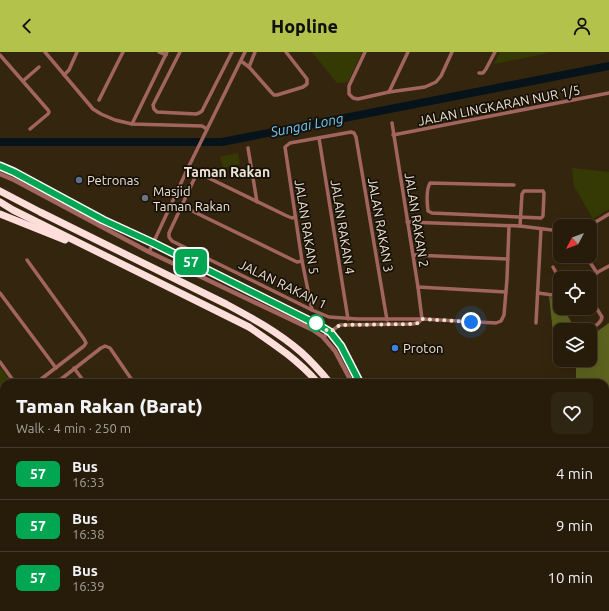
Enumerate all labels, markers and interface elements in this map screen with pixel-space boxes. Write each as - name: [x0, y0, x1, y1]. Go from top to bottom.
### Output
- icon: back: [16, 15, 38, 37]
- icon: person: [571, 15, 593, 37]
- text: Hopline: [271, 16, 338, 36]
- street label: JALAN LINGKARAN NUR 1/5: [417, 82, 581, 128]
- water label: Sungai Long: [268, 110, 345, 140]
- district label: Taman Rakan: [184, 164, 270, 180]
- street label: JALAN RAKAN 2: [403, 172, 431, 268]
- place label: Petronas: [87, 173, 139, 187]
- marker: Petronas: [74, 175, 84, 185]
- street label: JALAN RAKAN 3: [366, 177, 396, 273]
- street label: JALAN RAKAN 5: [293, 179, 321, 275]
- street label: JALAN RAKAN 4: [329, 179, 357, 275]
- place label: Masjid Taman Rakan: [153, 184, 230, 213]
- marker: Masjid Taman Rakan: [140, 193, 150, 203]
- north arrow: [553, 219, 597, 263]
- map controls: [553, 219, 597, 367]
- line badge: 57: [173, 249, 209, 275]
- text: 57: [183, 254, 199, 270]
- street label: JALAN RAKAN 1: [237, 257, 329, 311]
- button: locate: [553, 271, 597, 315]
- your location: [461, 312, 481, 332]
- unlabelled marker: [307, 314, 325, 332]
- button: layers: [553, 323, 597, 367]
- place label: Proton: [403, 341, 443, 355]
- marker: Proton: [390, 343, 400, 353]
- button: heart: [551, 392, 593, 434]
- text: Taman Rakan (Barat): [16, 395, 203, 417]
- text: Walk · 4 min · 250 m: [16, 421, 131, 435]
- text: Bus: [72, 458, 98, 475]
- text: 4 min: [556, 465, 593, 482]
- text: 57: [30, 466, 46, 482]
- text: 16:33: [72, 475, 105, 489]
- text: Bus: [72, 510, 98, 527]
- text: 9 min: [556, 517, 593, 534]
- text: 57: [30, 518, 46, 534]
- text: 16:38: [72, 527, 105, 541]
- text: Bus: [72, 562, 98, 579]
- text: 10 min: [547, 569, 593, 586]
- text: 57: [30, 570, 46, 586]
- text: 16:39: [72, 579, 105, 593]

